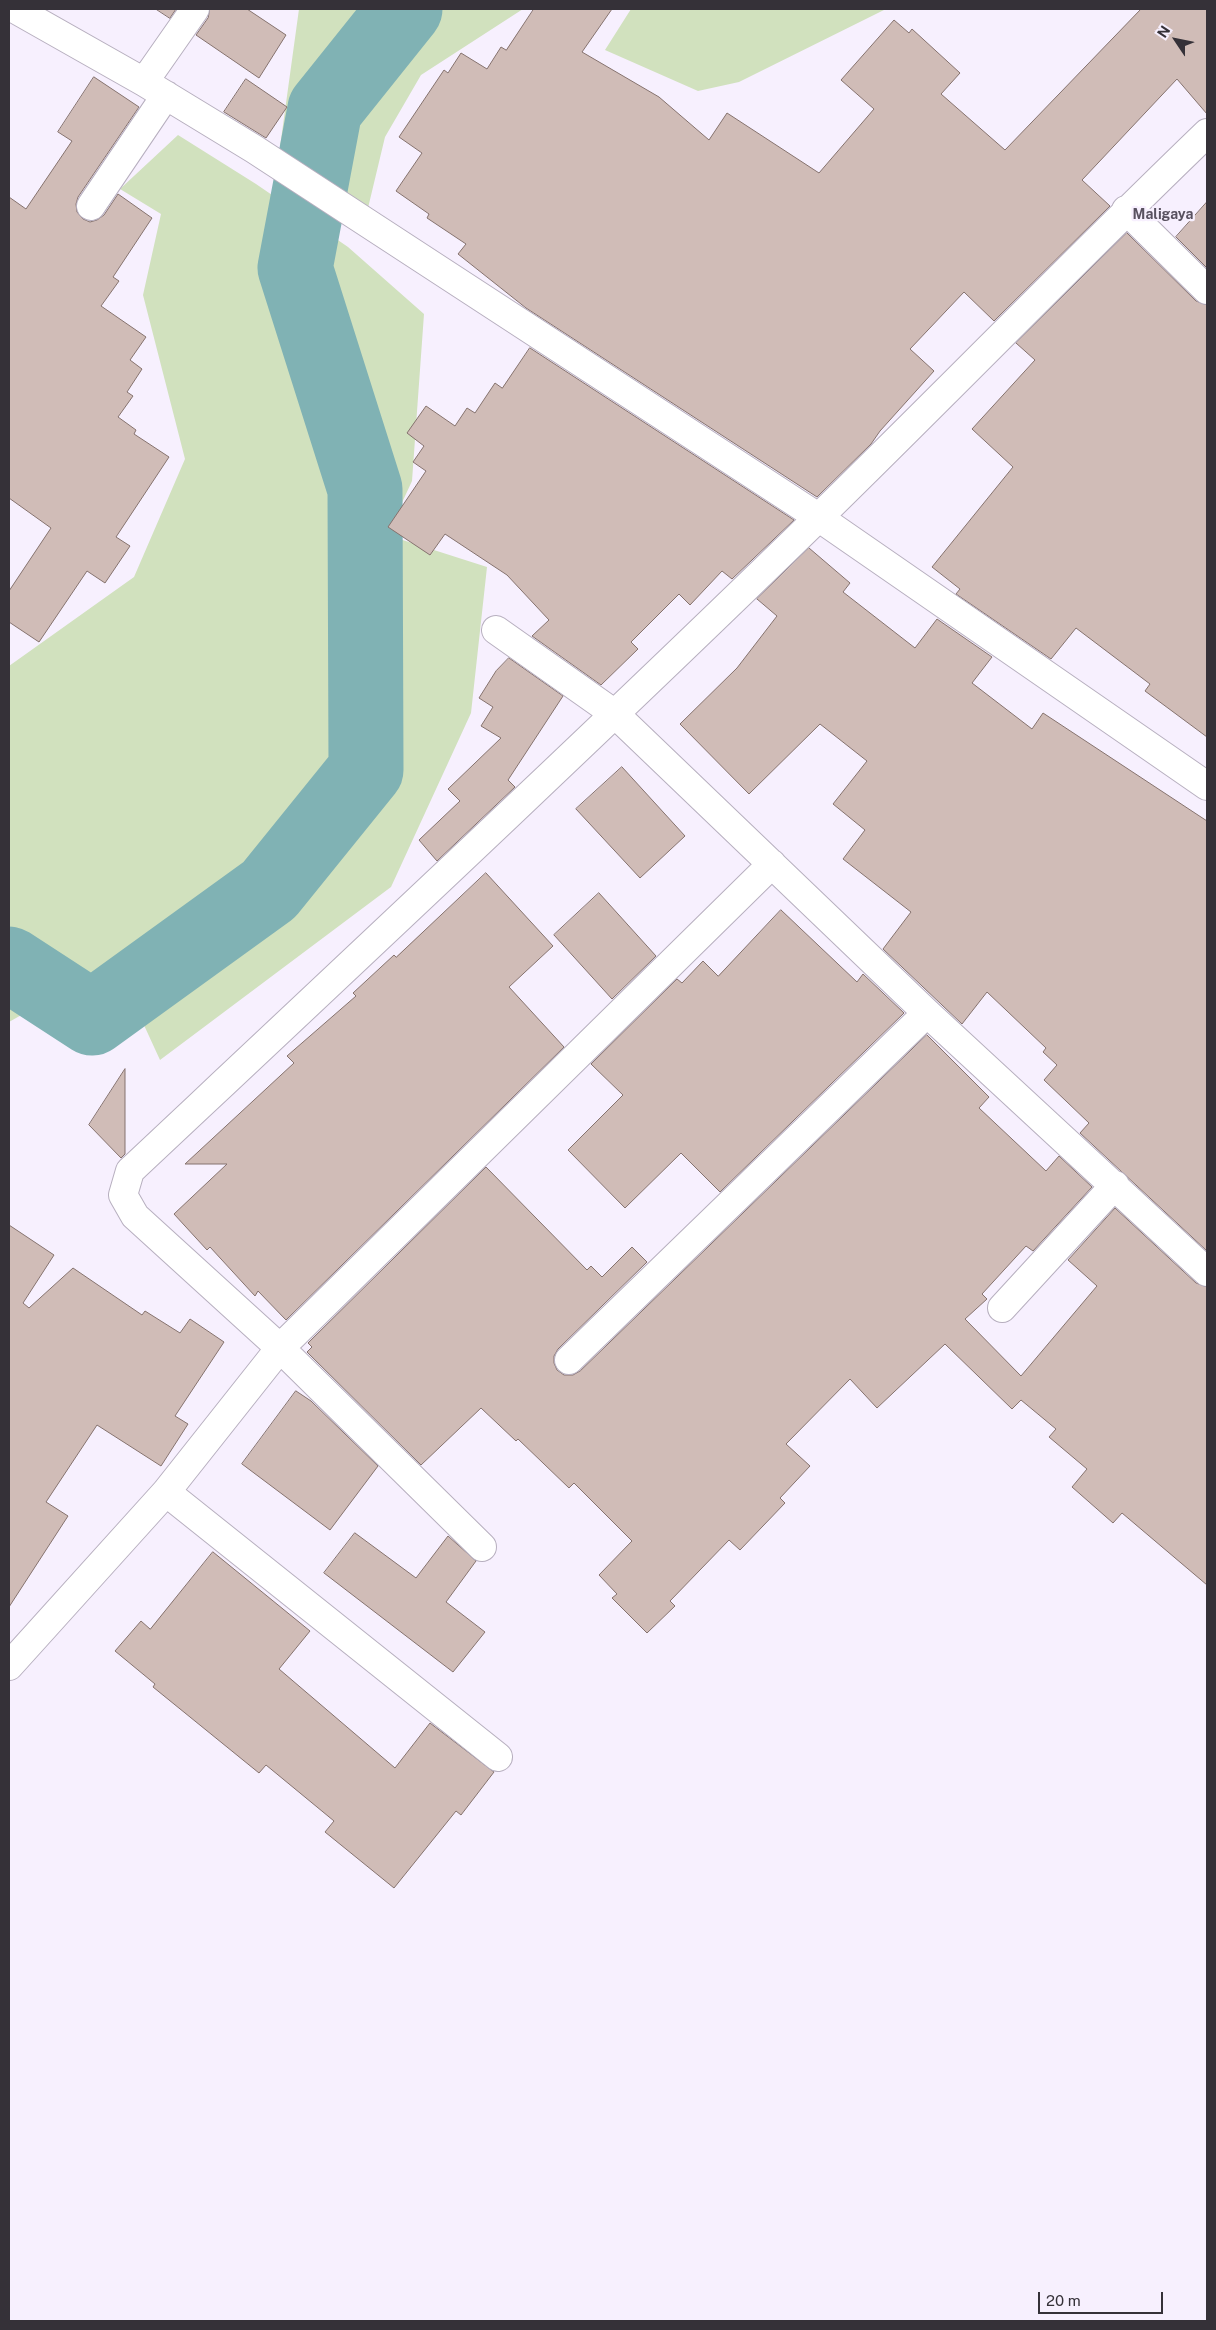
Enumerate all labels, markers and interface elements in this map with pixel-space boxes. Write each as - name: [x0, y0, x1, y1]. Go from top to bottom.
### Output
- north arrow: [1151, 15, 1201, 65]
- text: N: [1154, 23, 1173, 41]
- district label: Maligaya: [1133, 207, 1193, 223]
- scale bar: [1041, 2282, 1166, 2314]
- text: 20 m: [1046, 2292, 1081, 2309]

